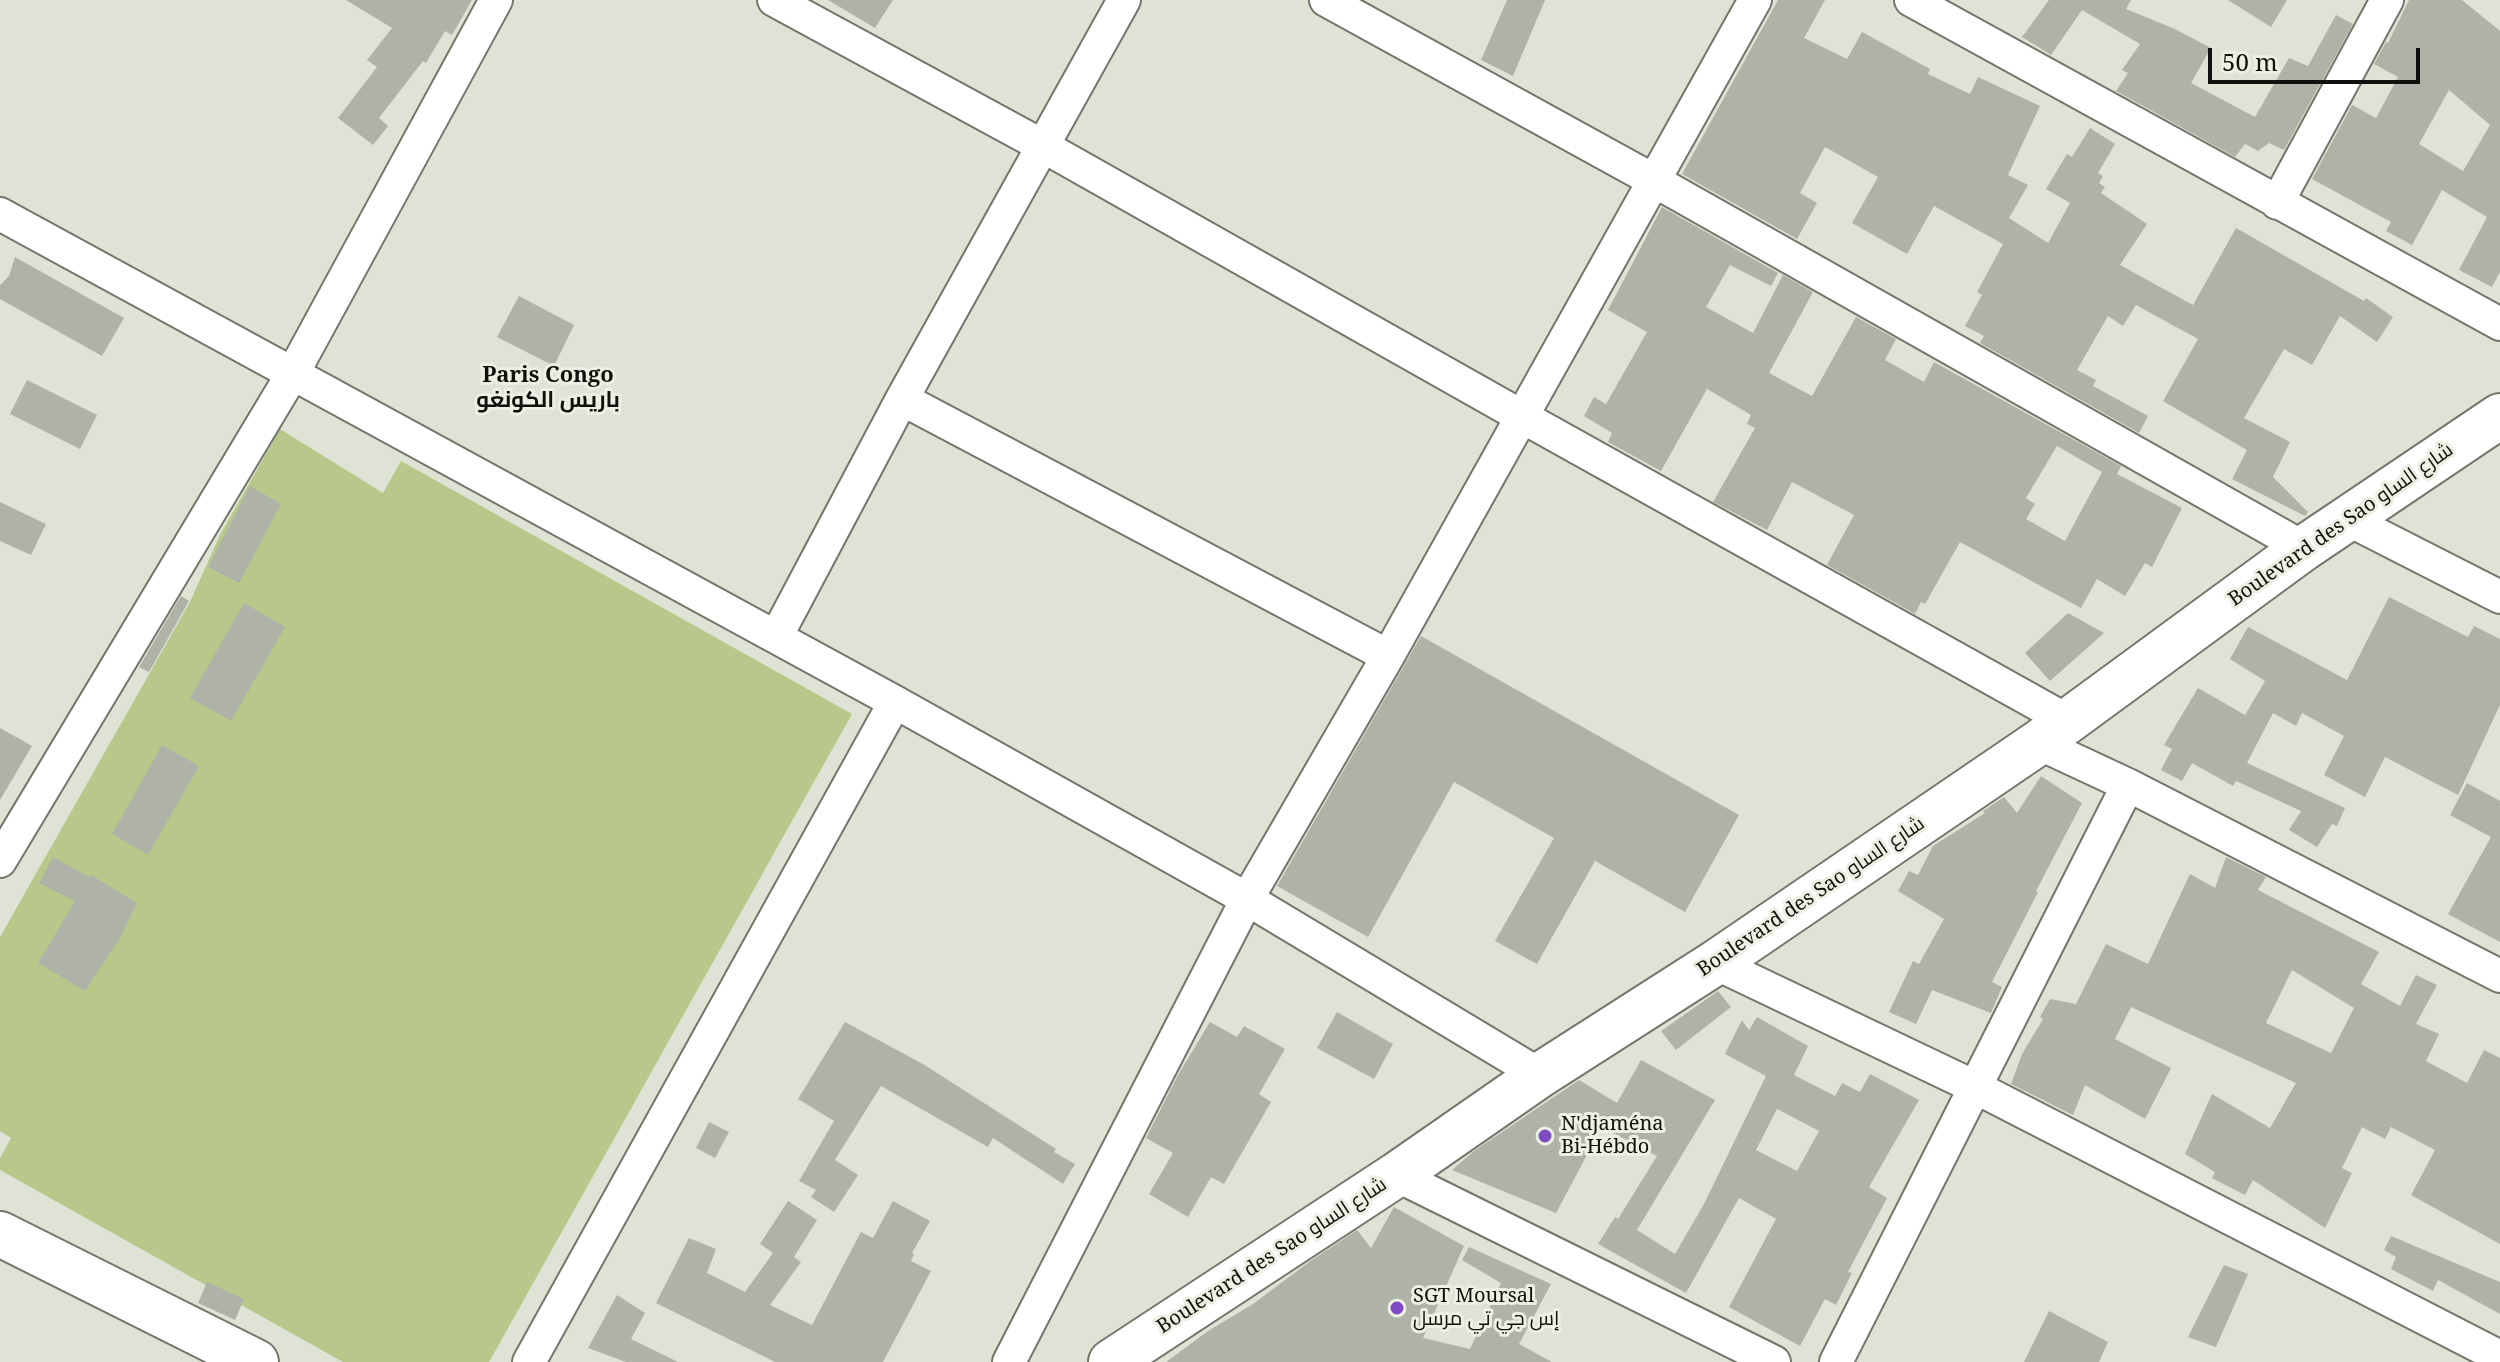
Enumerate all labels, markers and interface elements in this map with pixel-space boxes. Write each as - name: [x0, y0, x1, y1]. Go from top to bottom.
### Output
- scale bar: [2212, 32, 2424, 82]
- text: 50 m: [2222, 45, 2278, 78]
- district label: Paris Congo باريس الكونغو: [476, 363, 620, 414]
- street label: Boulevard des Sao شارع الساو: [2224, 438, 2458, 612]
- street label: Boulevard des Sao شارع الساو: [1693, 812, 1929, 982]
- place label: N'djaména Bi-Hébdo: [1561, 1112, 1664, 1159]
- marker: N'djaména Bi-Hébdo: [1536, 1127, 1554, 1145]
- street label: Boulevard des Sao شارع الساو: [1153, 1173, 1391, 1339]
- place label: SGT Moursal إس جي تي مرسل: [1413, 1284, 1559, 1331]
- marker: SGT Moursal إس جي تي مرسل: [1388, 1299, 1406, 1317]

